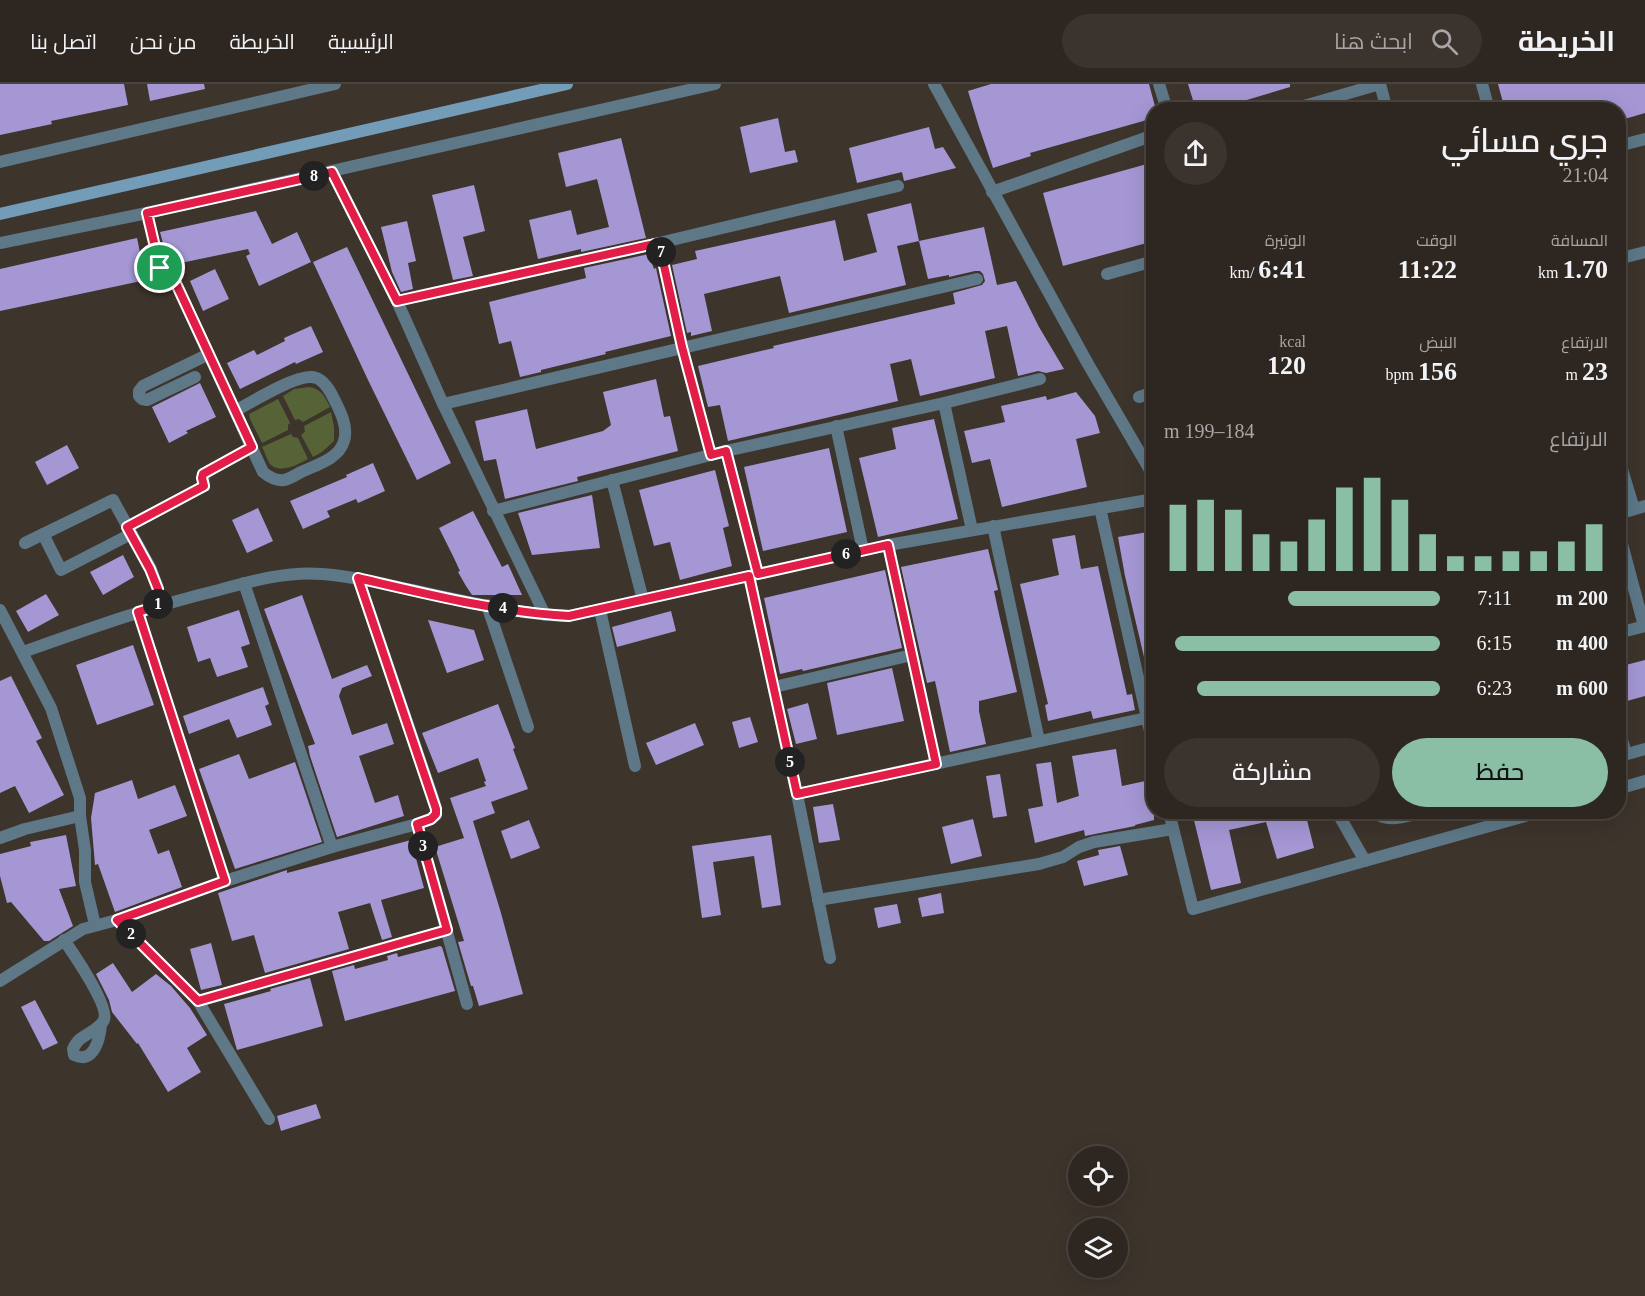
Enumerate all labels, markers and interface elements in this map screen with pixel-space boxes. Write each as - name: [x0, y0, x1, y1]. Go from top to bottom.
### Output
- search box: [1062, 14, 1482, 68]
- icon: search: [1428, 25, 1461, 58]
- text: الخريطة: [1518, 26, 1615, 57]
- text: ابحث هنا: [1334, 29, 1413, 54]
- text: اتصل بنا: [30, 30, 97, 54]
- text: من نحن: [130, 30, 196, 54]
- text: الخريطة: [229, 30, 295, 54]
- text: الرئيسية: [328, 30, 394, 54]
- button: share: [1164, 122, 1227, 185]
- text: جري مسائي: [1441, 123, 1608, 159]
- pin: 8: [299, 161, 329, 191]
- text: 21:04: [1562, 164, 1608, 186]
- text: 8: [310, 167, 318, 184]
- text: الوتيرة: [1265, 232, 1306, 249]
- text: الوقت: [1416, 232, 1457, 249]
- text: المسافة: [1551, 232, 1608, 249]
- pin: 7: [646, 237, 676, 267]
- pin: [134, 242, 185, 293]
- text: 7: [657, 243, 665, 260]
- icon: arrive: [143, 251, 176, 284]
- text: 6:41: [1258, 255, 1306, 284]
- text: 11:22: [1398, 255, 1457, 284]
- text: 1.70: [1563, 255, 1608, 284]
- text: /km: [1229, 264, 1258, 281]
- text: km: [1538, 264, 1563, 281]
- text: kcal: [1279, 333, 1306, 350]
- text: النبض: [1419, 334, 1457, 351]
- text: الارتفاع: [1561, 334, 1608, 351]
- text: 120: [1267, 351, 1306, 380]
- text: 156: [1418, 357, 1457, 386]
- text: 23: [1582, 357, 1608, 386]
- text: bpm: [1386, 366, 1418, 383]
- text: m: [1566, 366, 1582, 383]
- text: 184–199 m: [1164, 420, 1255, 442]
- text: الارتفاع: [1549, 428, 1608, 450]
- pin: 6: [831, 539, 861, 569]
- text: 6: [842, 545, 850, 562]
- text: 7:11: [1477, 587, 1512, 609]
- text: 200 m: [1556, 587, 1608, 609]
- pin: 1: [143, 589, 173, 619]
- pin: 4: [488, 593, 518, 623]
- text: 1: [154, 595, 162, 612]
- text: 4: [499, 599, 507, 616]
- text: 6:15: [1476, 632, 1512, 654]
- text: 400 m: [1556, 632, 1608, 654]
- text: 6:23: [1476, 677, 1512, 699]
- text: 600 m: [1556, 677, 1608, 699]
- button: مشاركة: [1164, 738, 1380, 807]
- button: حفظ: [1392, 738, 1608, 807]
- pin: 5: [775, 747, 805, 777]
- text: 5: [786, 753, 794, 770]
- pin: 3: [408, 831, 438, 861]
- text: 3: [419, 837, 427, 854]
- pin: 2: [116, 919, 146, 949]
- text: 2: [127, 925, 135, 942]
- map controls: [1068, 1146, 1128, 1278]
- button: locate: [1068, 1146, 1128, 1206]
- button: layers: [1068, 1218, 1128, 1278]

